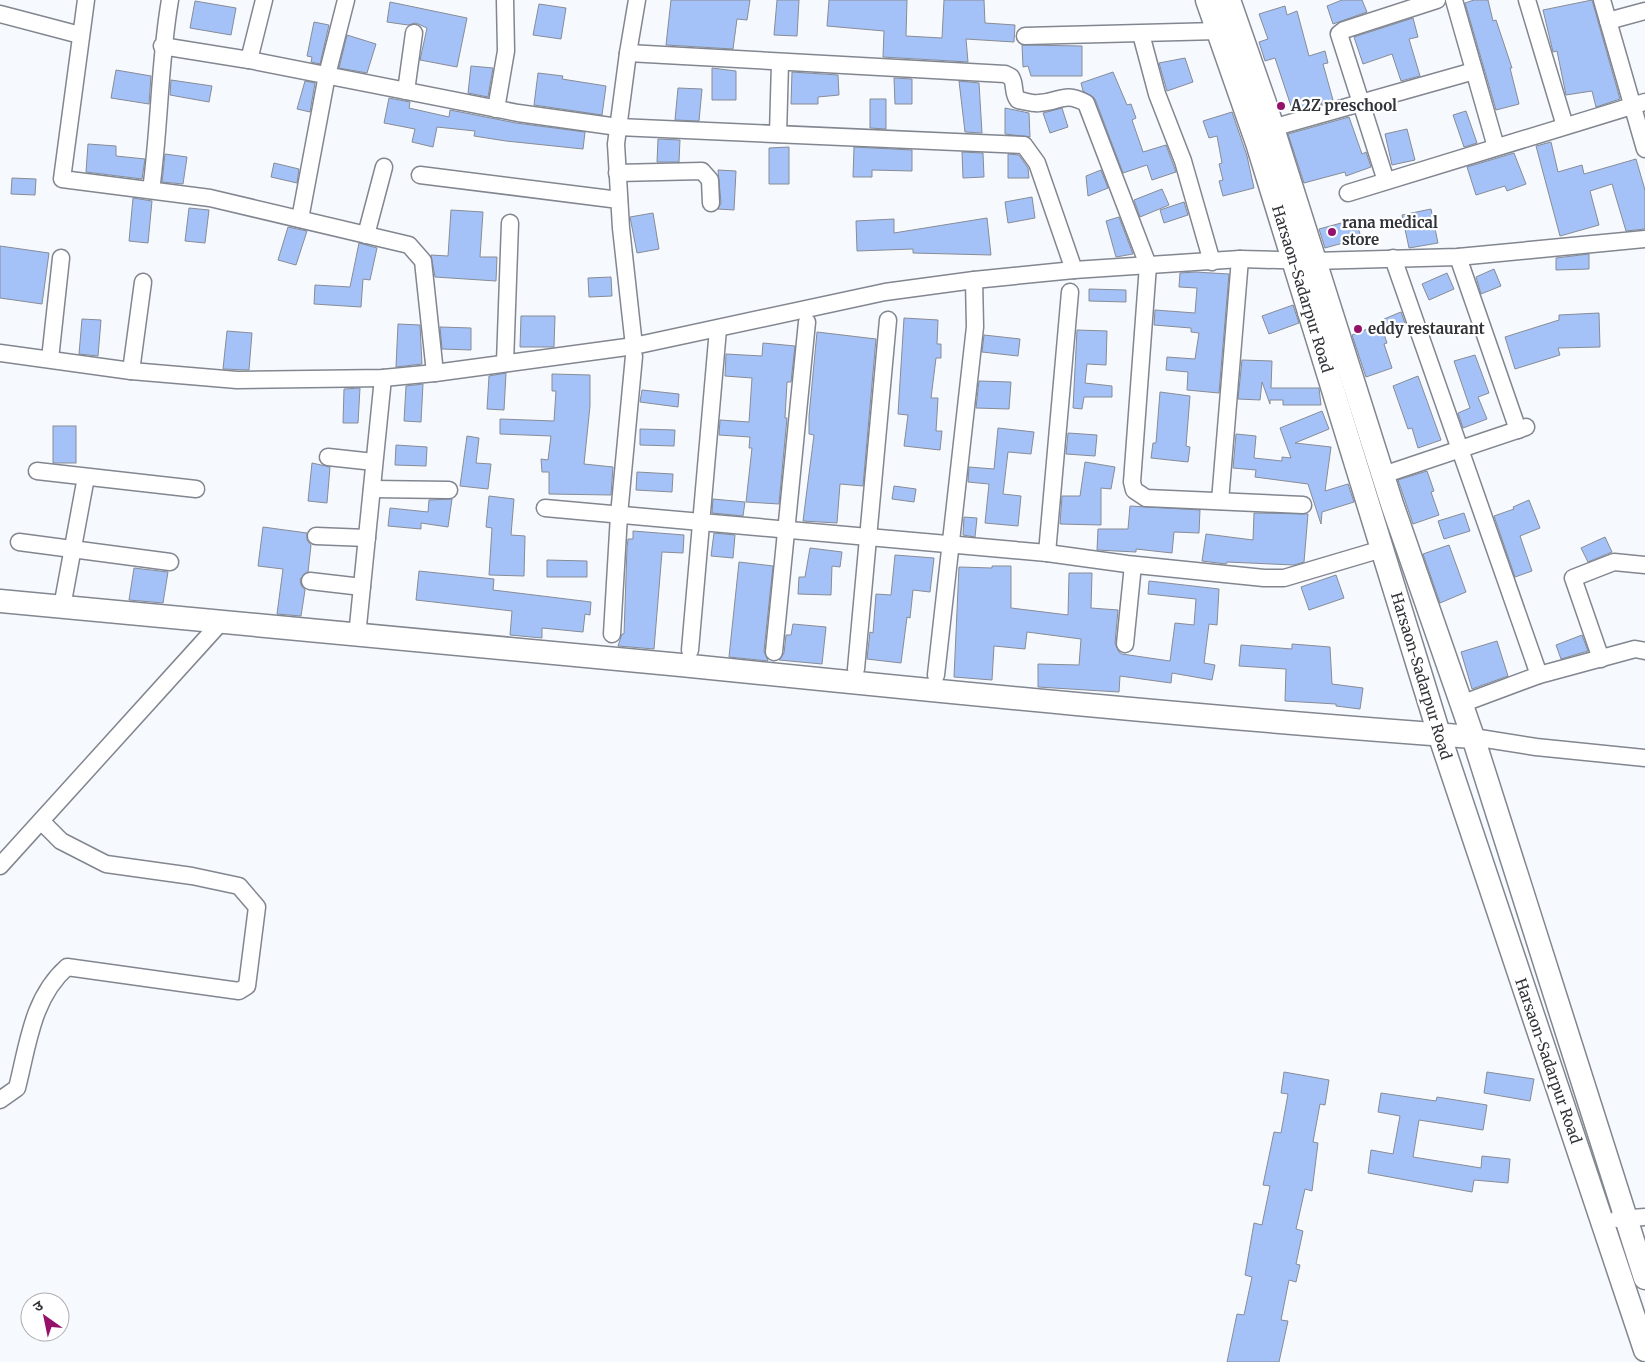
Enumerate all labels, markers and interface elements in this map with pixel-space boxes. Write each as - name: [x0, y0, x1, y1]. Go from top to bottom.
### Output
- place label: A2Z preschool: [1290, 96, 1397, 115]
- marker: A2Z preschool: [1275, 100, 1287, 112]
- street label: Harsaon-Sadarpur Road: [1268, 203, 1337, 375]
- place label: rana medical store: [1342, 213, 1438, 249]
- marker: rana medical store: [1326, 226, 1338, 238]
- place label: eddy restaurant: [1368, 319, 1485, 338]
- marker: eddy restaurant: [1352, 323, 1364, 335]
- street label: Harsaon-Sadarpur Road: [1387, 590, 1456, 762]
- street label: Harsaon-Sadarpur Road: [1511, 976, 1586, 1146]
- north arrow: [20, 1292, 70, 1342]
- text: उ: [30, 1296, 47, 1316]

